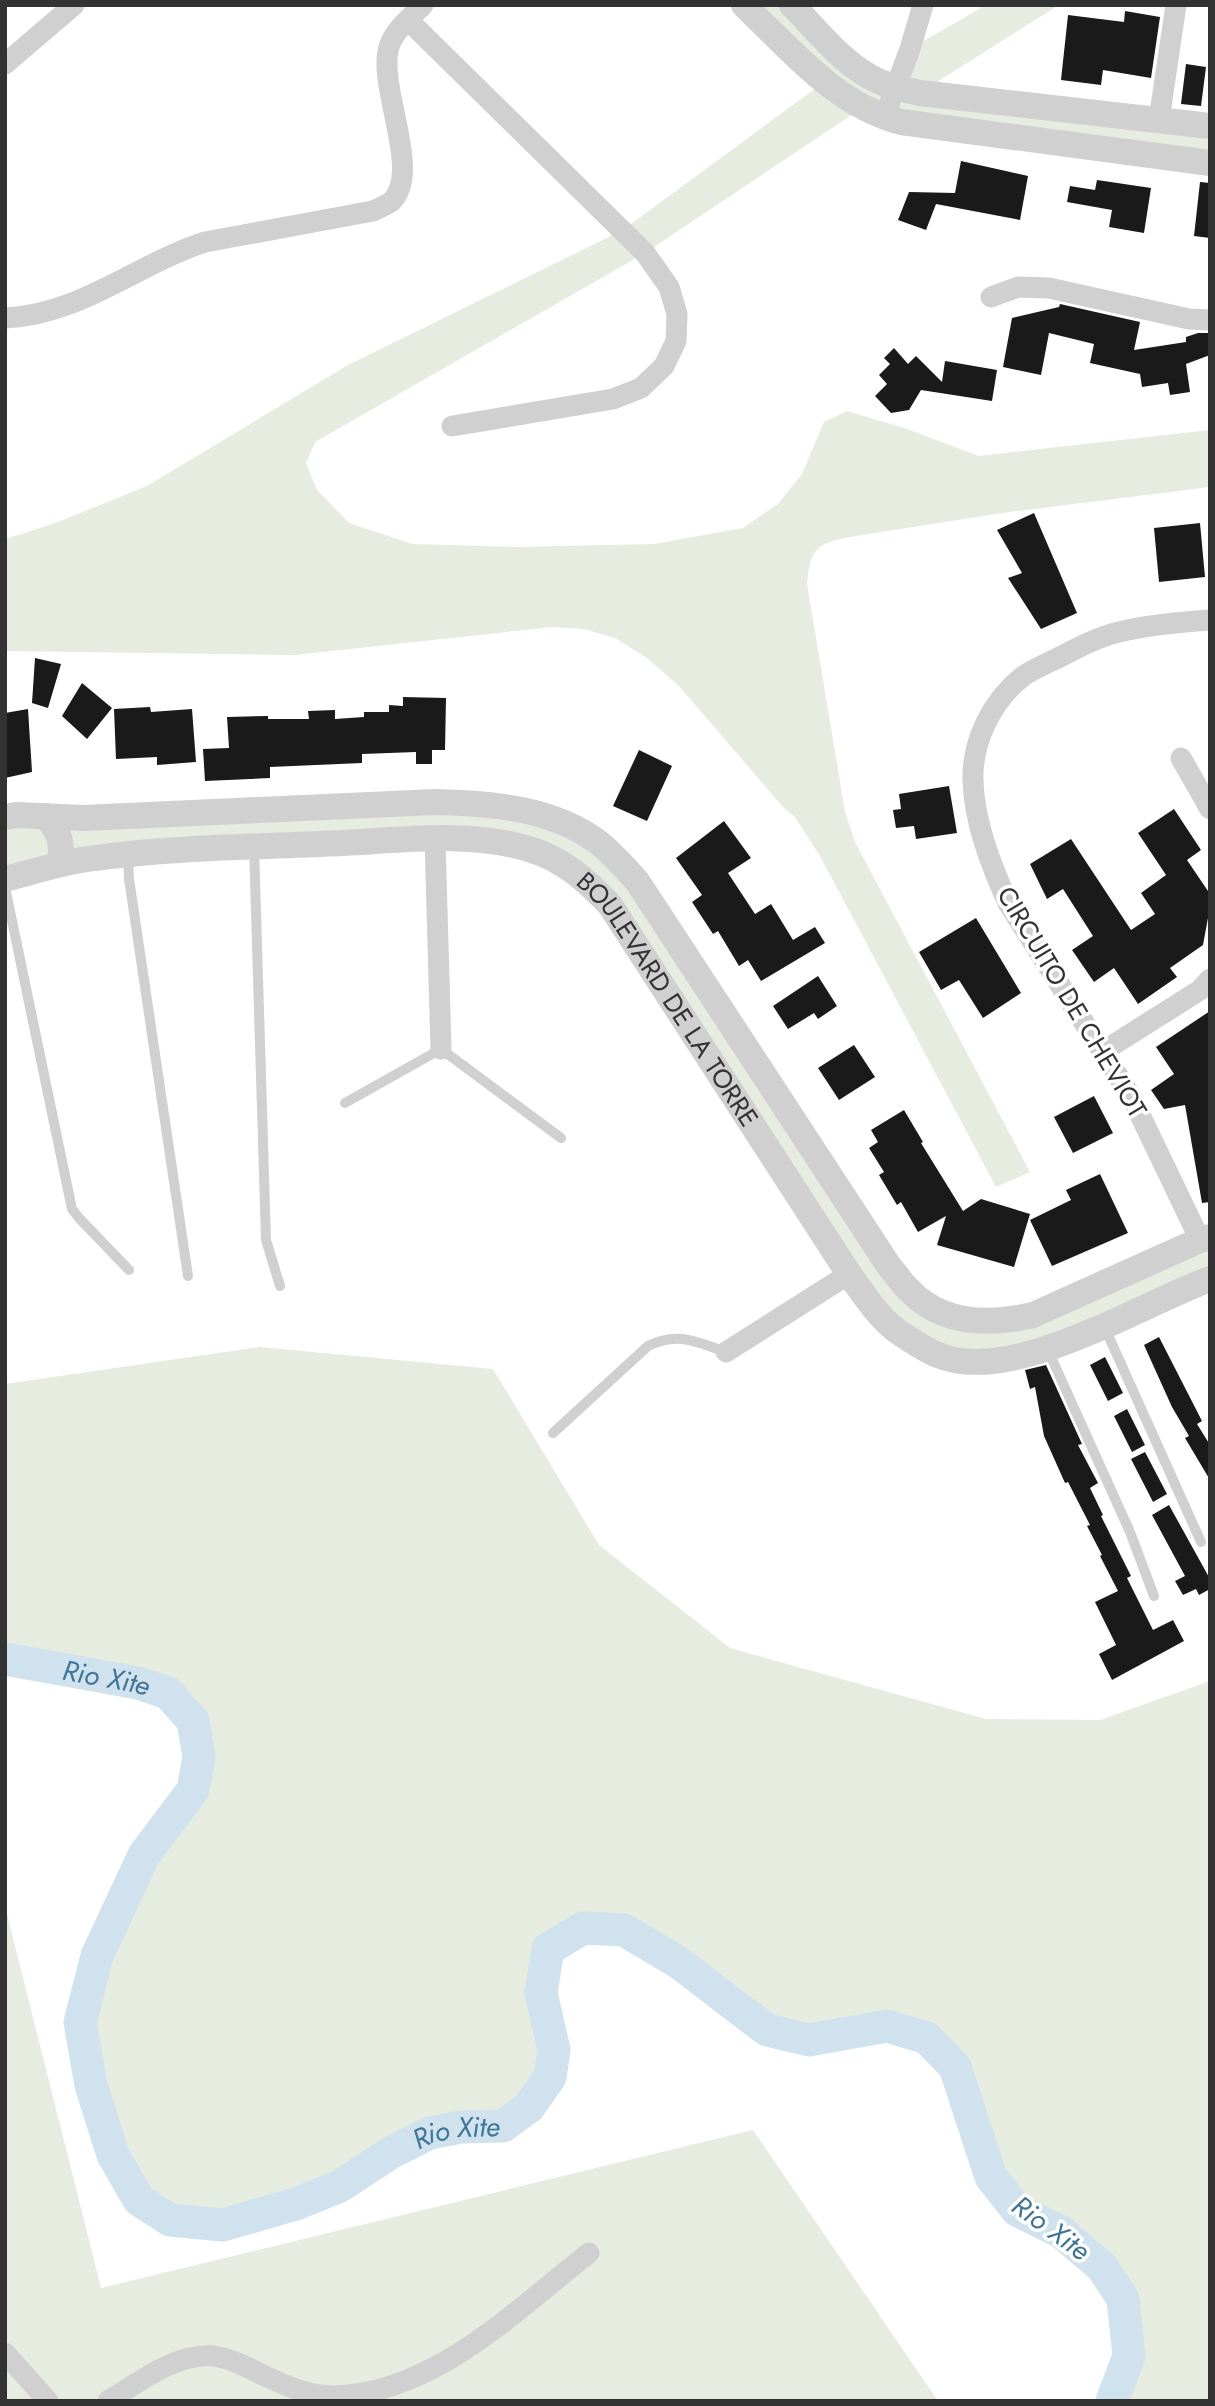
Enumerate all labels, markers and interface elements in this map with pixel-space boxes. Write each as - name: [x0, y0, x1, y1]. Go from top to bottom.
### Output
- street label: BOULEVARD DE LA TORRE: [568, 863, 768, 1134]
- street label: CIRCUITO DE CHEVIOT: [988, 879, 1156, 1125]
- water label: Rio Xite: [59, 1649, 156, 1706]
- water label: Rio Xite: [405, 2106, 500, 2159]
- water label: Rio Xite: [1003, 2185, 1099, 2271]

